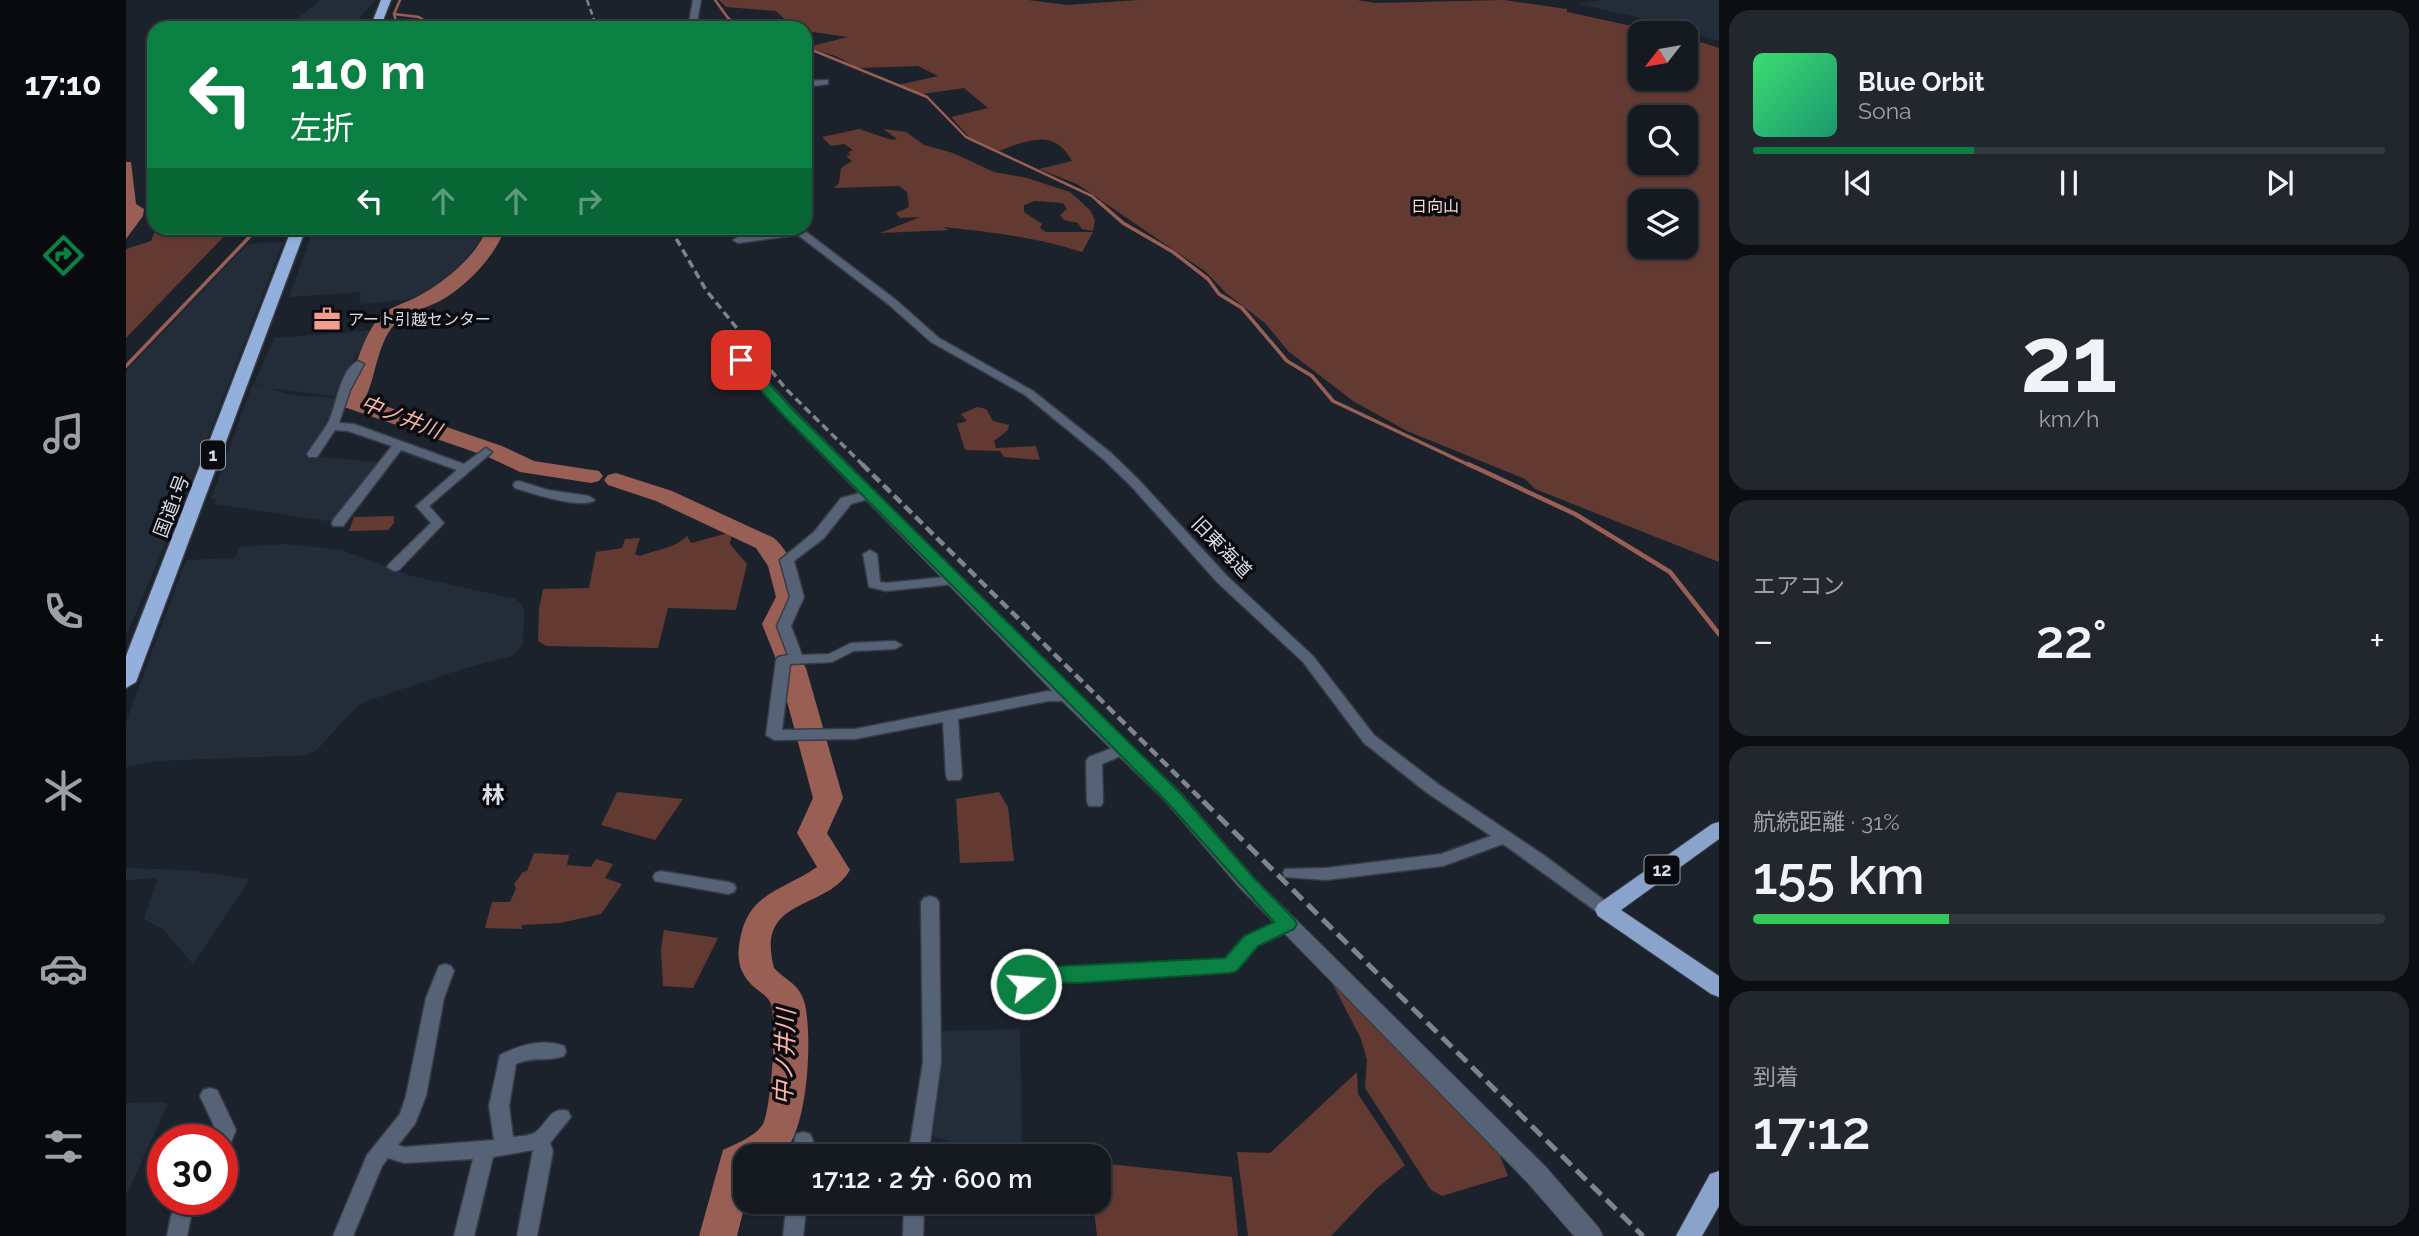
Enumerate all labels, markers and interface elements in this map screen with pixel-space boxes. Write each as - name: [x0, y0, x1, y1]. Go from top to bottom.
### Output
- north arrow: [1628, 21, 1698, 91]
- map controls: [1628, 21, 1698, 259]
- text: 110 m: [290, 43, 426, 100]
- icon: left: [175, 49, 266, 140]
- text: 17:10: [24, 65, 102, 102]
- text: Blue Orbit: [1858, 67, 1985, 97]
- text: Sona: [1858, 97, 1912, 124]
- button: search: [1628, 105, 1698, 175]
- text: 左折: [290, 109, 354, 146]
- icon: previous: [1839, 164, 1877, 202]
- icon: pause: [2050, 164, 2088, 202]
- icon: next: [2261, 164, 2299, 202]
- icon: left: [351, 182, 389, 220]
- icon: ahead: [424, 182, 462, 220]
- icon: ahead: [497, 182, 535, 220]
- icon: right: [570, 182, 608, 220]
- button: layers: [1628, 189, 1698, 259]
- park label: 日向山: [1411, 197, 1459, 216]
- icon: directions: [39, 231, 88, 280]
- office icon: アート引越センター: [312, 304, 342, 334]
- text: 21: [2021, 306, 2117, 413]
- place label: アート引越センター: [348, 310, 491, 329]
- pin: [711, 330, 771, 390]
- icon: arrive: [722, 341, 760, 379]
- water label: 中ノ井川: [357, 390, 447, 444]
- text: km/h: [2039, 405, 2099, 432]
- icon: music: [39, 409, 88, 458]
- road number: 1: [201, 440, 225, 470]
- street label: 国道1号: [149, 472, 193, 540]
- street label: 旧東海道: [1188, 512, 1256, 582]
- text: エアコン: [1753, 572, 1845, 599]
- icon: phone: [39, 587, 88, 636]
- text: 22°: [2036, 609, 2107, 670]
- text: −: [1753, 618, 1773, 663]
- text: +: [2369, 618, 2385, 663]
- icon: climate: [39, 766, 88, 815]
- district label: 林: [482, 781, 505, 808]
- text: 航続距離 · 31%: [1753, 808, 1900, 835]
- text: 155 km: [1753, 845, 1924, 906]
- road number: 12: [1644, 856, 1680, 884]
- icon: car: [39, 944, 88, 993]
- position arrow: [989, 947, 1063, 1021]
- water label: 中ノ井川: [768, 1006, 801, 1105]
- text: 到着: [1753, 1063, 1799, 1090]
- text: 17:12: [1753, 1100, 1871, 1161]
- icon: filters: [39, 1122, 88, 1171]
- speed limit sign: 30: [147, 1124, 238, 1215]
- text: 17:12 · 2 分 · 600 m: [812, 1164, 1032, 1194]

